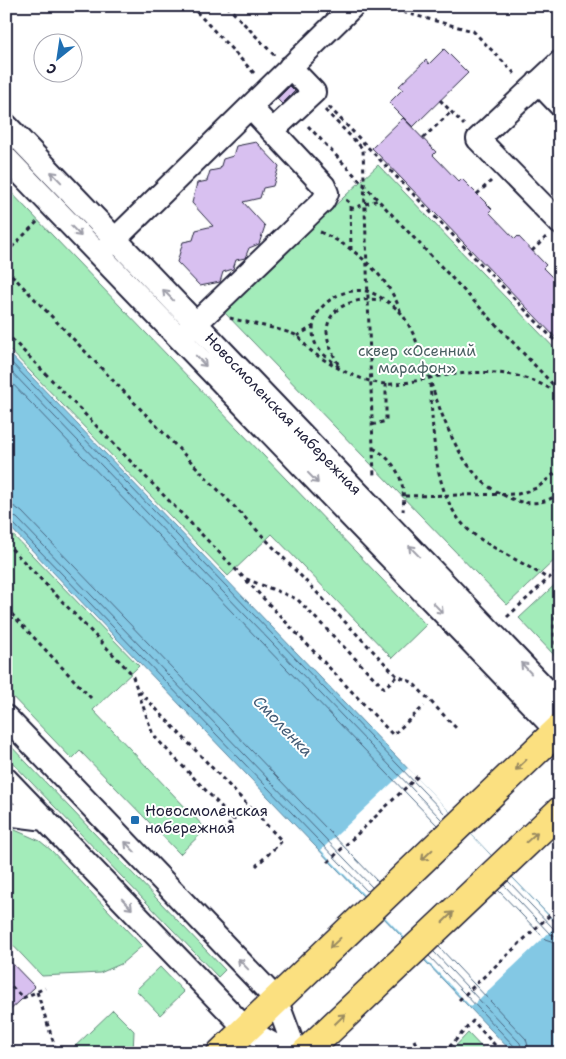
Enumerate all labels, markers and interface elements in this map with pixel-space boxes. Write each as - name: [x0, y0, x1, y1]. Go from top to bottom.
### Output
- north arrow: [32, 32, 82, 82]
- text: С: [43, 59, 60, 79]
- one-way arrow: [50, 171, 62, 184]
- one-way arrow: [70, 224, 82, 237]
- one-way arrow: [163, 289, 175, 301]
- street label: Новосмоленская набережная: [200, 329, 366, 499]
- park label: сквер «Осенний марафон»: [358, 341, 476, 378]
- one-way arrow: [195, 354, 207, 367]
- one-way arrow: [307, 472, 319, 484]
- one-way arrow: [408, 545, 420, 557]
- one-way arrow: [432, 602, 444, 614]
- one-way arrow: [520, 662, 532, 675]
- water label: Смоленка: [248, 691, 318, 761]
- one-way arrow: [515, 759, 527, 771]
- place label: Новосмоленская набережная: [145, 801, 268, 838]
- marker: Новосмоленская набережная: [129, 814, 141, 826]
- one-way arrow: [525, 831, 538, 843]
- one-way arrow: [124, 840, 136, 853]
- one-way arrow: [421, 849, 434, 861]
- one-way arrow: [121, 898, 133, 911]
- one-way arrow: [441, 911, 454, 923]
- one-way arrow: [329, 937, 342, 949]
- one-way arrow: [237, 958, 249, 970]
- one-way arrow: [334, 1013, 346, 1025]

